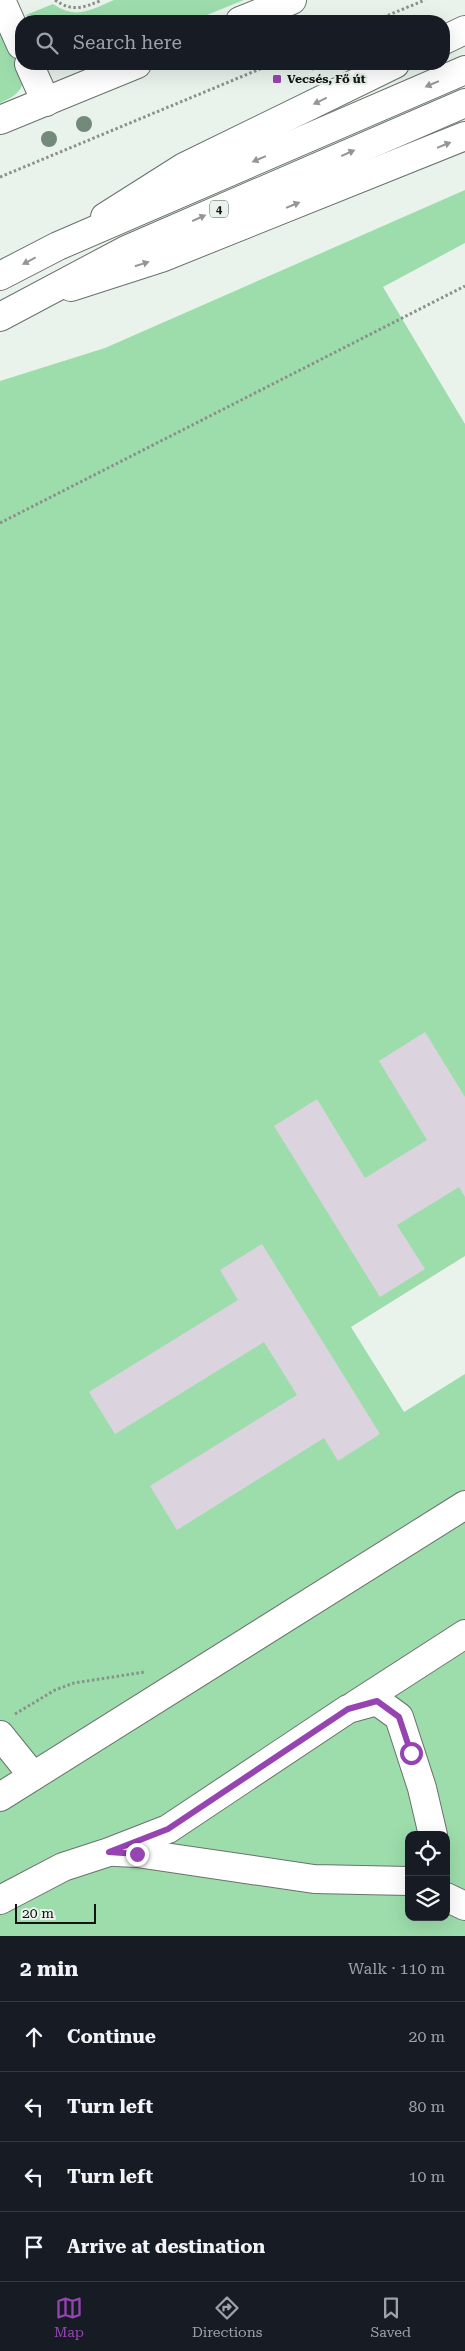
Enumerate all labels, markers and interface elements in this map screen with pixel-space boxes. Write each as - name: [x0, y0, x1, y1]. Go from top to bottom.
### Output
- search box: [15, 15, 450, 70]
- icon: search: [33, 29, 61, 57]
- text: Search here: [73, 31, 182, 54]
- place label: Vecsés, Fő út: [287, 72, 366, 86]
- marker: Vecsés, Fő út: [271, 73, 283, 85]
- one-way arrow: [424, 80, 439, 88]
- one-way arrow: [313, 97, 327, 105]
- one-way arrow: [437, 140, 451, 148]
- one-way arrow: [340, 149, 355, 157]
- one-way arrow: [252, 155, 266, 163]
- road number: 4: [210, 200, 228, 218]
- one-way arrow: [286, 201, 301, 209]
- one-way arrow: [191, 214, 206, 222]
- one-way arrow: [22, 257, 36, 265]
- one-way arrow: [135, 260, 150, 268]
- route start: [400, 1742, 423, 1765]
- map controls: [405, 1831, 450, 1921]
- button: locate: [405, 1831, 450, 1876]
- route end: [126, 1843, 149, 1866]
- button: layers: [405, 1876, 450, 1921]
- scale bar: [15, 1901, 96, 1924]
- text: 20 m: [22, 1905, 54, 1921]
- text: 2 min: [20, 1957, 78, 1981]
- text: Walk · 110 m: [348, 1959, 445, 1978]
- icon: ahead: [20, 2023, 48, 2051]
- text: Continue: [67, 2025, 156, 2048]
- text: 20 m: [408, 2027, 445, 2046]
- icon: left: [20, 2093, 48, 2121]
- text: Turn left: [67, 2095, 153, 2118]
- text: 80 m: [408, 2097, 445, 2116]
- icon: left: [20, 2163, 48, 2191]
- text: Turn left: [67, 2165, 153, 2188]
- text: 10 m: [408, 2167, 445, 2186]
- icon: arrive: [20, 2233, 48, 2261]
- text: Arrive at destination: [67, 2235, 265, 2258]
- tab: Map: [54, 2294, 84, 2340]
- tab: Directions: [192, 2294, 262, 2340]
- tab: Saved: [370, 2294, 411, 2340]

